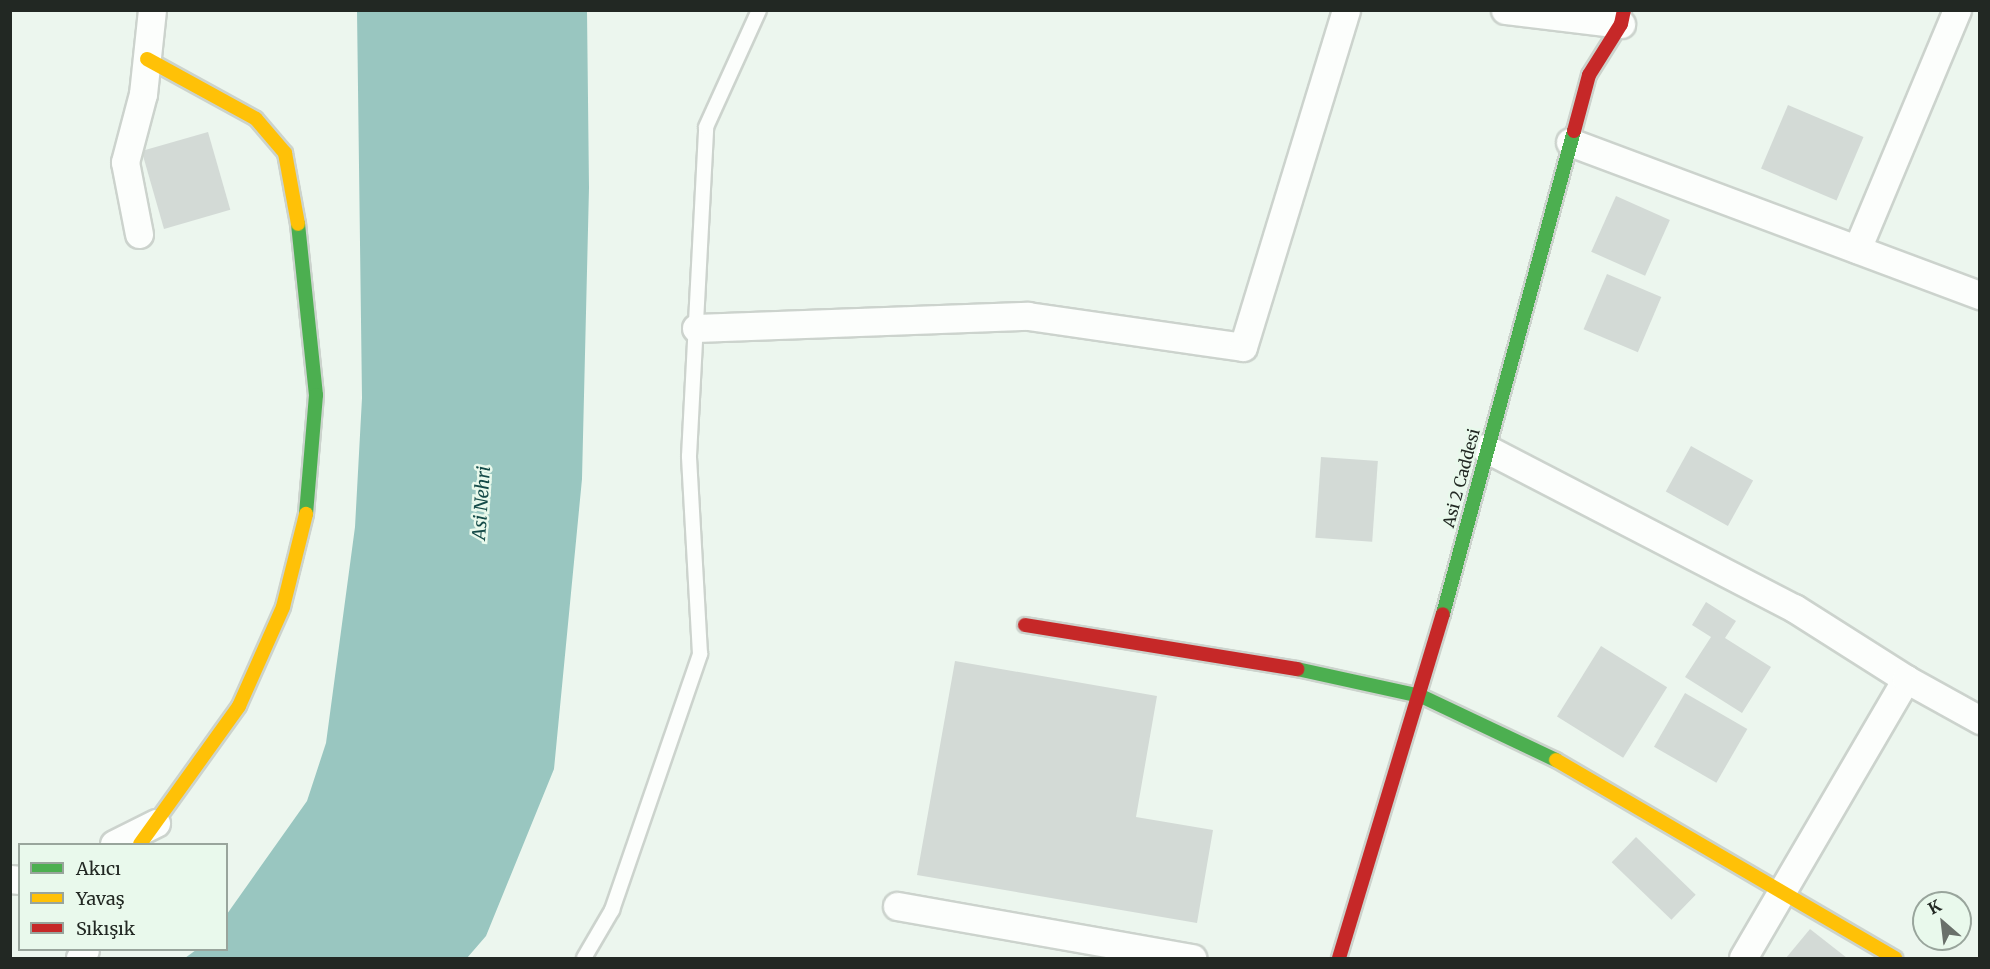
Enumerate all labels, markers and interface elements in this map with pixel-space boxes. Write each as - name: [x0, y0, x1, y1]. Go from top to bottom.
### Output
- street label: Asi 2 Caddesi: [1439, 427, 1483, 529]
- water label: Asi Nehri: [469, 465, 495, 541]
- legend: [18, 843, 228, 951]
- text: Akıcı: [76, 857, 121, 880]
- text: Yavaş: [76, 887, 124, 910]
- north arrow: [1912, 891, 1972, 951]
- text: K: [1925, 895, 1944, 919]
- text: Sıkışık: [76, 917, 135, 940]

